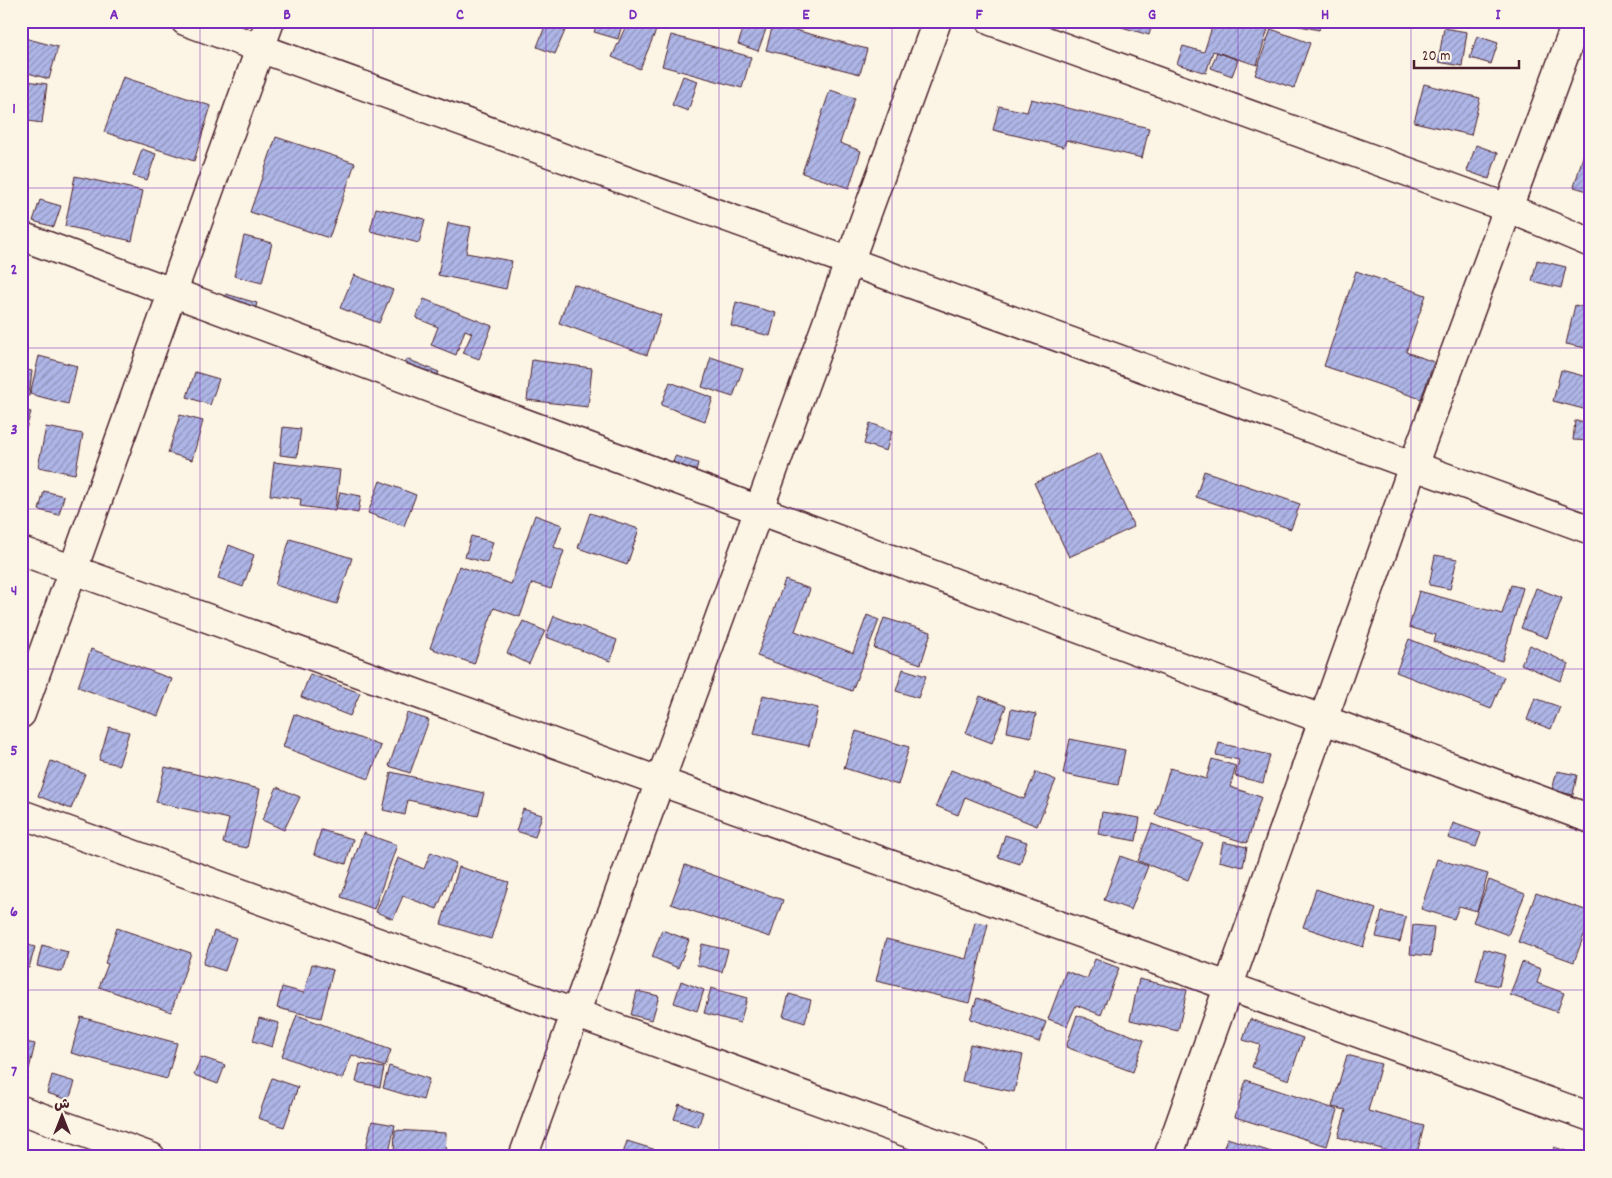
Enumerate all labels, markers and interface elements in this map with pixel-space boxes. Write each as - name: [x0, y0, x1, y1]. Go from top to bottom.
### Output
- text: A: [110, 4, 119, 27]
- text: B: [283, 4, 291, 27]
- text: C: [456, 4, 464, 27]
- text: D: [629, 4, 638, 27]
- text: E: [802, 4, 810, 27]
- text: F: [975, 4, 983, 27]
- text: G: [1148, 4, 1156, 27]
- text: H: [1321, 4, 1329, 27]
- text: I: [1496, 4, 1502, 27]
- scale bar: [1414, 38, 1520, 70]
- text: 20 m: [1422, 46, 1450, 68]
- text: 1: [12, 98, 16, 121]
- text: 2: [11, 259, 18, 282]
- text: 3: [10, 419, 18, 442]
- text: 4: [11, 580, 17, 603]
- text: 5: [10, 740, 18, 763]
- text: 6: [10, 901, 18, 924]
- text: 7: [11, 1061, 17, 1084]
- north arrow: [38, 1090, 88, 1140]
- text: ش: [54, 1095, 70, 1115]

